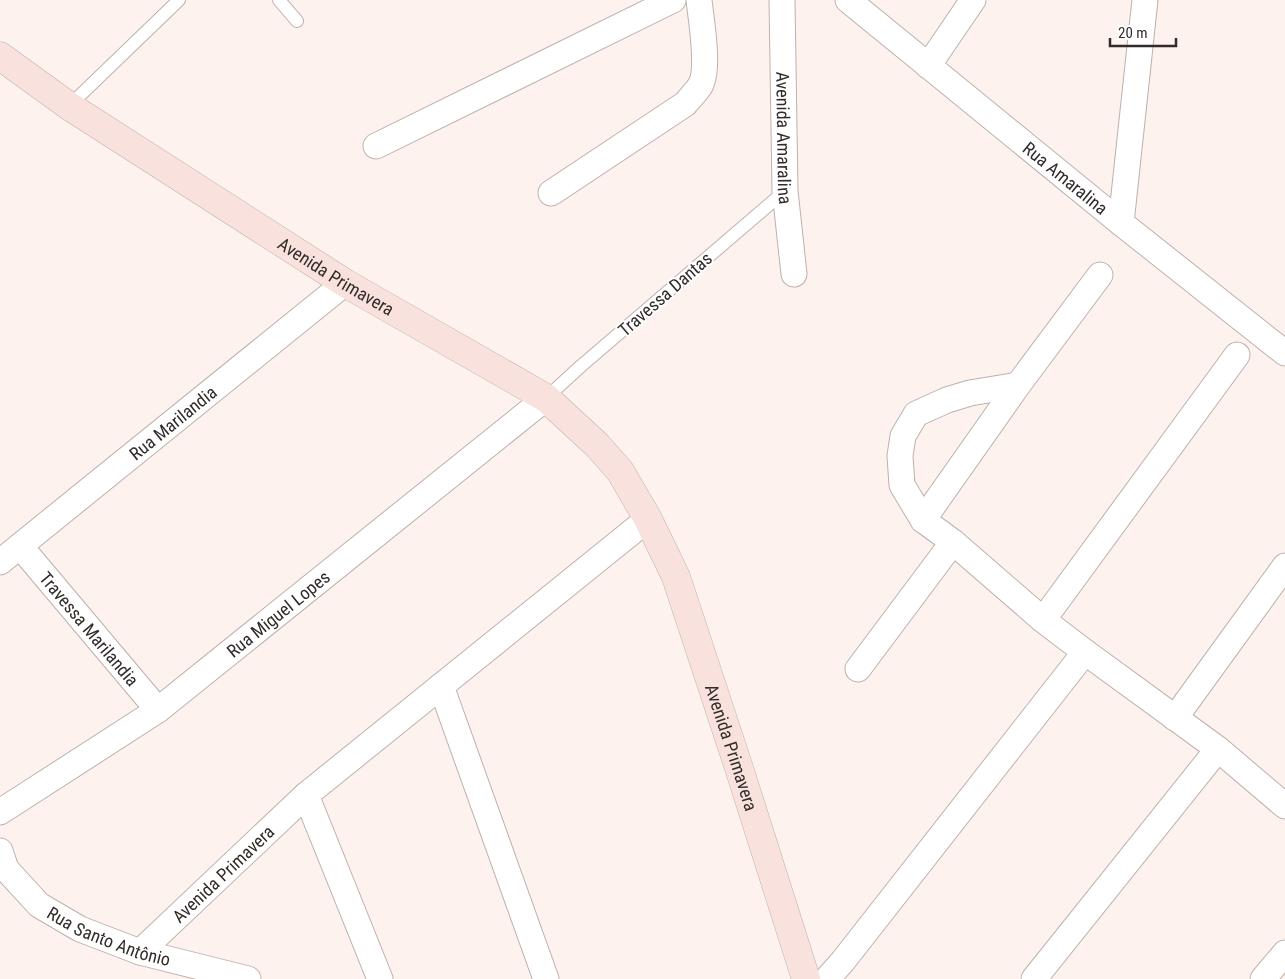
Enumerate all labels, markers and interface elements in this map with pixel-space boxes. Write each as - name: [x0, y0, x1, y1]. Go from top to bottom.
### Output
- scale bar: [1110, 15, 1176, 47]
- text: 20 m: [1118, 24, 1148, 42]
- street label: Avenida Amaralina: [773, 72, 797, 205]
- street label: Rua Amaralina: [1019, 137, 1112, 218]
- street label: Avenida Primavera: [274, 233, 398, 319]
- street label: Travessa Dantas: [614, 248, 716, 340]
- street label: Rua Marilandia: [125, 381, 220, 464]
- street label: Rua Miguel Lopes: [222, 566, 334, 661]
- street label: Travessa Marilandia: [36, 567, 143, 690]
- street label: Avenida Primavera: [702, 681, 762, 813]
- street label: Avenida Primavera: [168, 821, 278, 927]
- street label: Rua Santo Antônio: [44, 902, 173, 970]

